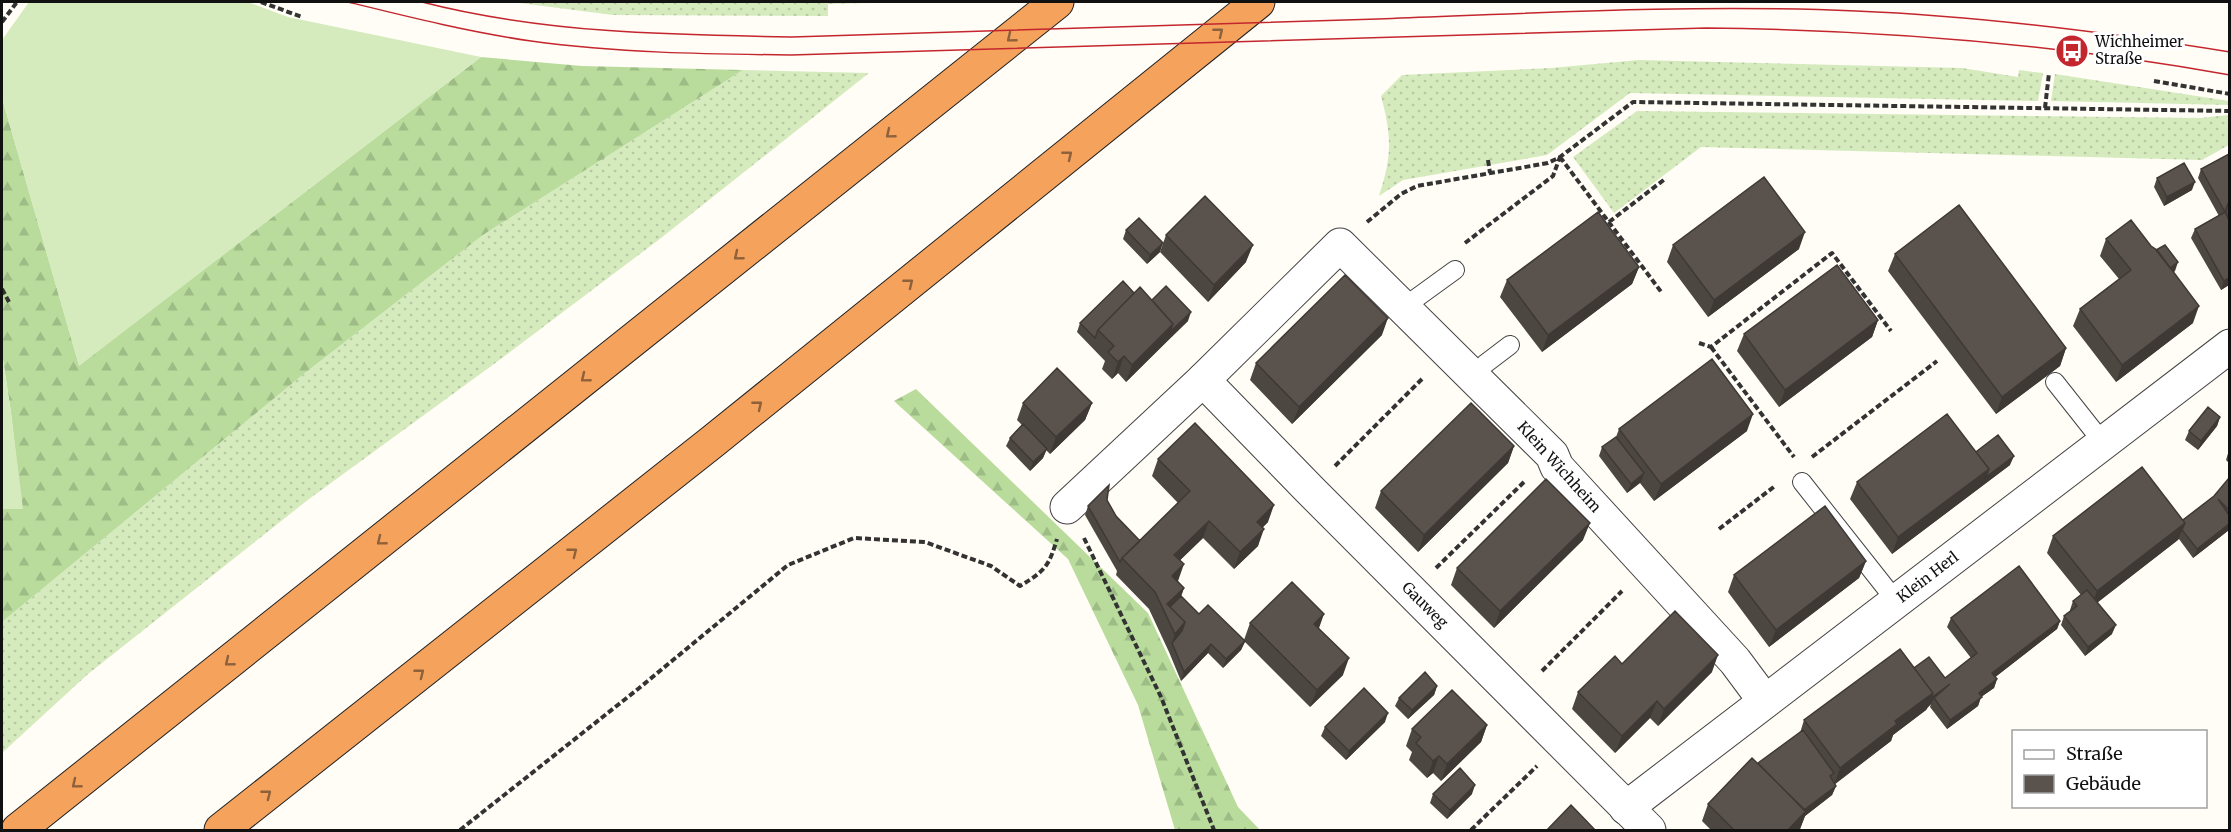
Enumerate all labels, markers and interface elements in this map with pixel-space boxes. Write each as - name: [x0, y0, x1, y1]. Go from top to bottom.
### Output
- one-way arrow: [1213, 29, 1224, 40]
- one-way arrow: [1007, 31, 1018, 42]
- place label: Wichheimer Straße: [2094, 32, 2184, 68]
- bus stop icon: Wichheimer Straße: [2054, 33, 2090, 69]
- one-way arrow: [886, 127, 897, 138]
- one-way arrow: [1061, 151, 1072, 162]
- one-way arrow: [733, 249, 744, 260]
- one-way arrow: [902, 279, 913, 290]
- one-way arrow: [581, 370, 592, 381]
- one-way arrow: [751, 402, 762, 413]
- street label: Klein Wichheim: [1513, 417, 1605, 516]
- one-way arrow: [377, 533, 388, 544]
- street label: Klein Herl: [1893, 547, 1962, 606]
- one-way arrow: [566, 549, 577, 560]
- street label: Gauweg: [1398, 578, 1452, 632]
- one-way arrow: [225, 655, 236, 666]
- one-way arrow: [413, 670, 424, 681]
- legend: [2012, 730, 2207, 808]
- text: Straße: [2066, 742, 2123, 765]
- text: Gebäude: [2066, 772, 2141, 795]
- one-way arrow: [72, 776, 83, 787]
- one-way arrow: [260, 791, 271, 802]

